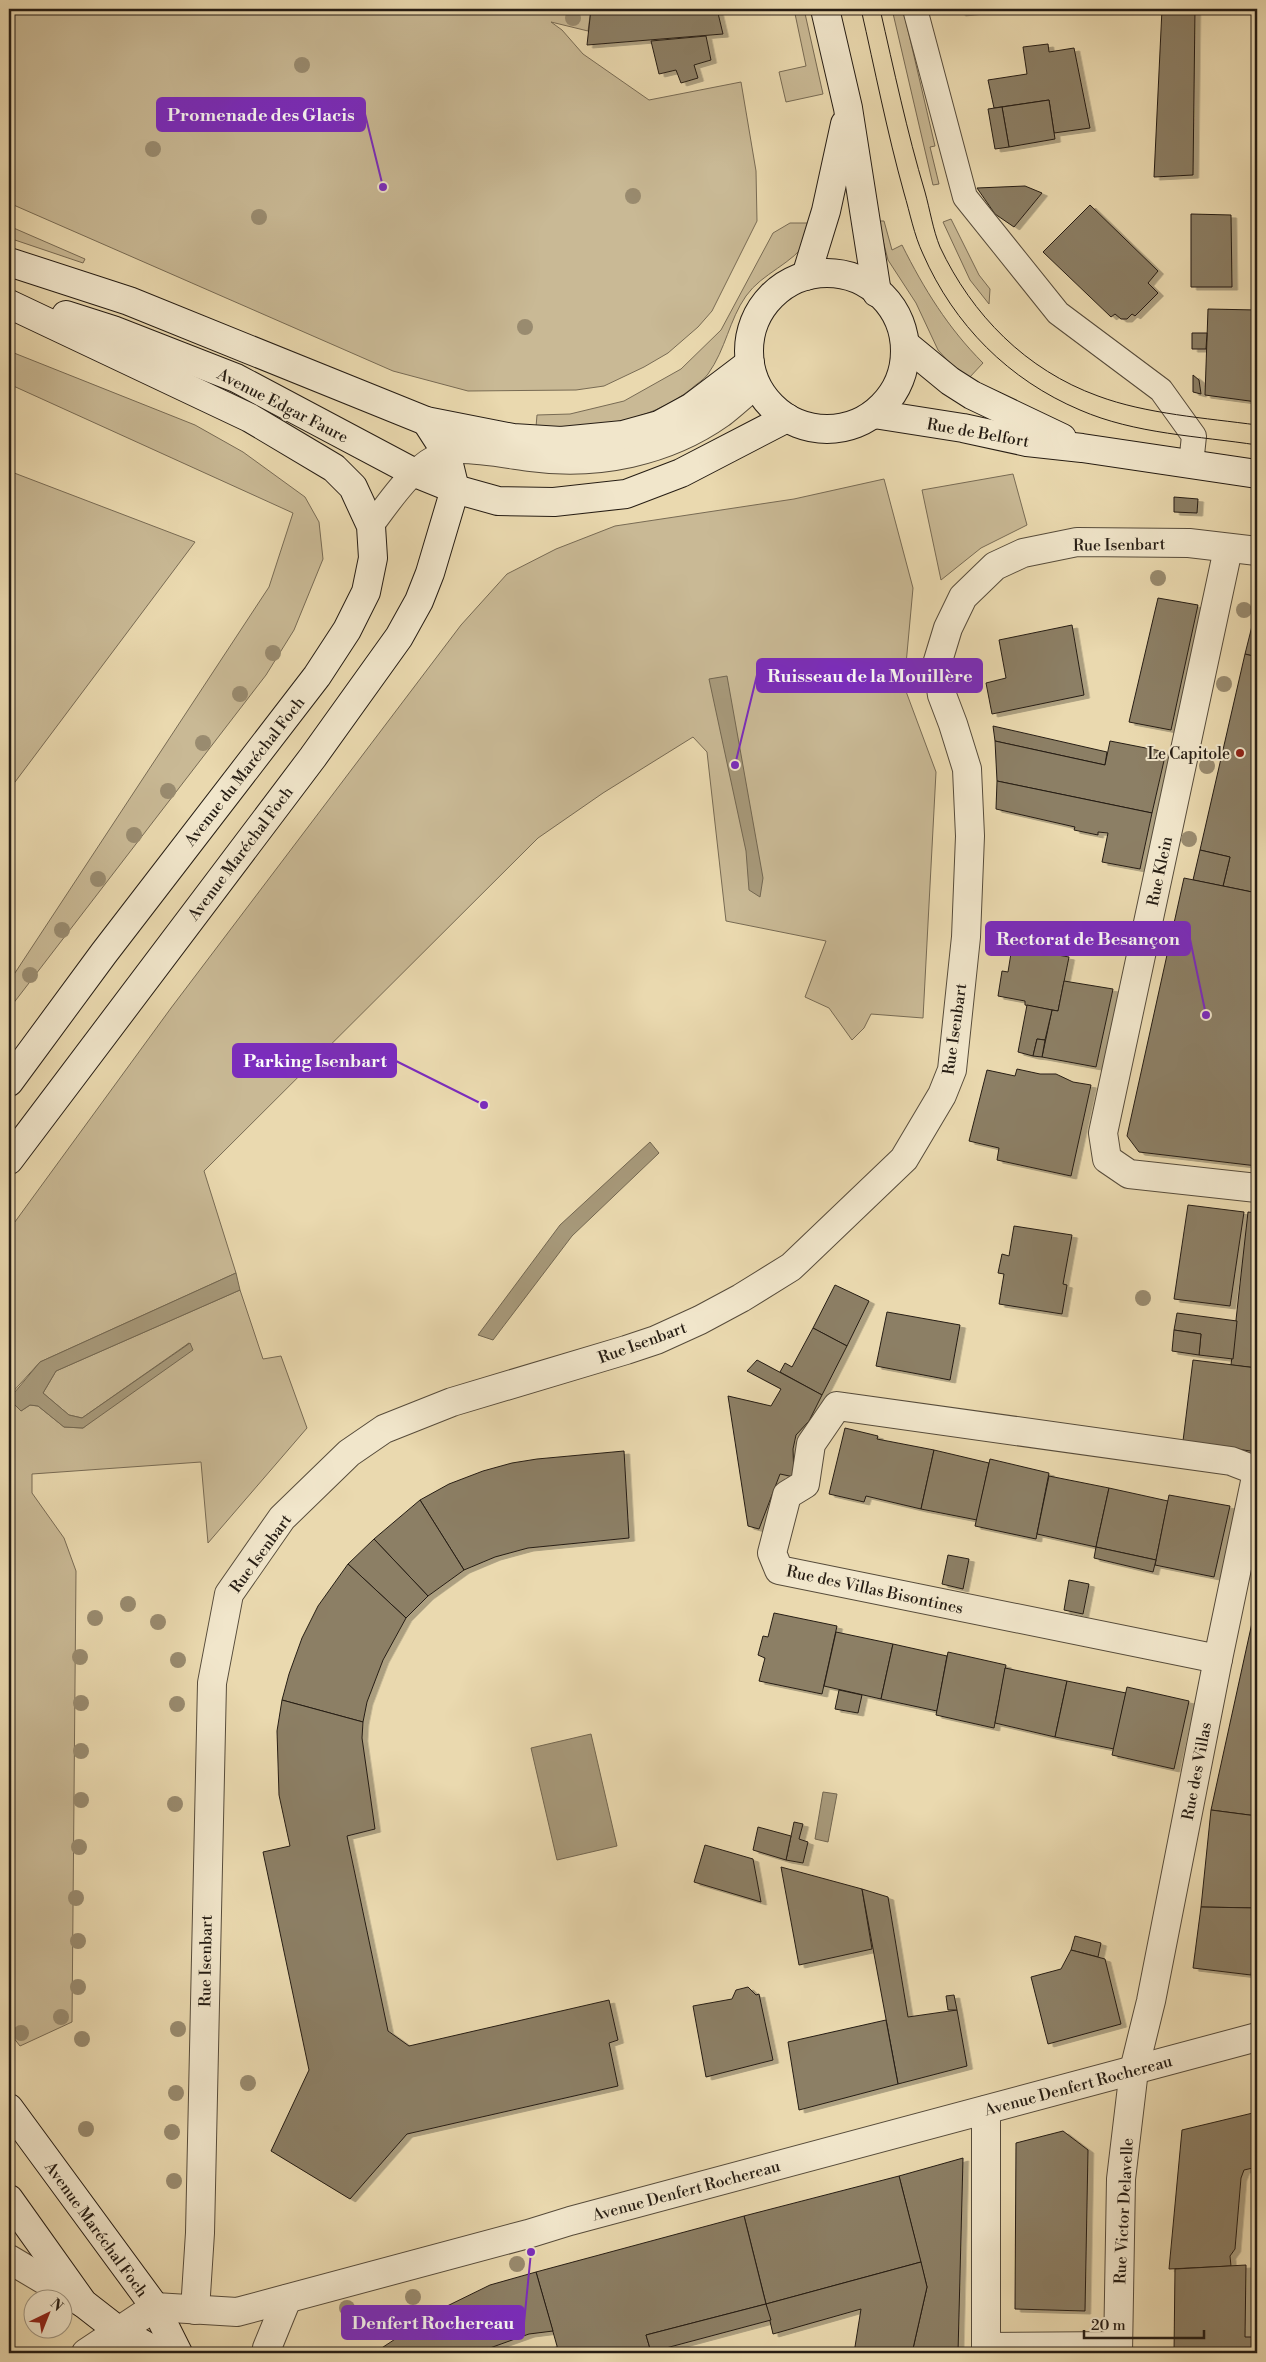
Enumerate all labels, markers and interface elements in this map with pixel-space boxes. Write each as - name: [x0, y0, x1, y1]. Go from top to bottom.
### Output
- callout: Promenade des Glacis: [157, 98, 365, 131]
- text: Promenade des Glacis: [167, 104, 355, 127]
- street label: Avenue Edgar Faure: [213, 364, 351, 448]
- street label: Rue de Belfort: [925, 414, 1031, 452]
- street label: Rue Isenbart: [1073, 534, 1166, 556]
- callout: Ruisseau de la Mouillère: [757, 659, 982, 692]
- text: Ruisseau de la Mouillère: [767, 665, 973, 688]
- street label: Avenue du Maréchal Foch: [180, 693, 310, 851]
- place label: Le Capitole: [1147, 744, 1230, 764]
- marker: Le Capitole: [1234, 747, 1246, 759]
- street label: Avenue Maréchal Foch: [183, 782, 298, 925]
- street label: Rue Klein: [1143, 834, 1177, 908]
- callout: Rectorat de Besançon: [986, 922, 1190, 955]
- text: Rectorat de Besançon: [996, 928, 1180, 951]
- street label: Rue Isenbart: [939, 982, 971, 1076]
- callout: Parking Isenbart: [233, 1044, 396, 1077]
- text: Parking Isenbart: [243, 1050, 387, 1073]
- street label: Rue Isenbart: [595, 1318, 690, 1368]
- street label: Rue Isenbart: [226, 1510, 296, 1597]
- street label: Rue des Villas Bisontines: [785, 1561, 965, 1619]
- street label: Rue des Villas: [1178, 1720, 1216, 1822]
- street label: Rue Isenbart: [195, 1914, 217, 2007]
- street label: Avenue Denfert Rochereau: [981, 2051, 1174, 2121]
- street label: Rue Victor Delavelle: [1110, 2137, 1138, 2285]
- street label: Avenue Denfert Rochereau: [589, 2156, 782, 2226]
- street label: Avenue Maréchal Foch: [40, 2157, 152, 2302]
- north arrow: [22, 2290, 72, 2340]
- text: N: [46, 2295, 66, 2316]
- callout: Denfert Rochereau: [342, 2306, 524, 2339]
- scale bar: [1084, 2307, 1204, 2339]
- text: Denfert Rochereau: [352, 2312, 514, 2335]
- text: 20 m: [1091, 2316, 1126, 2335]

